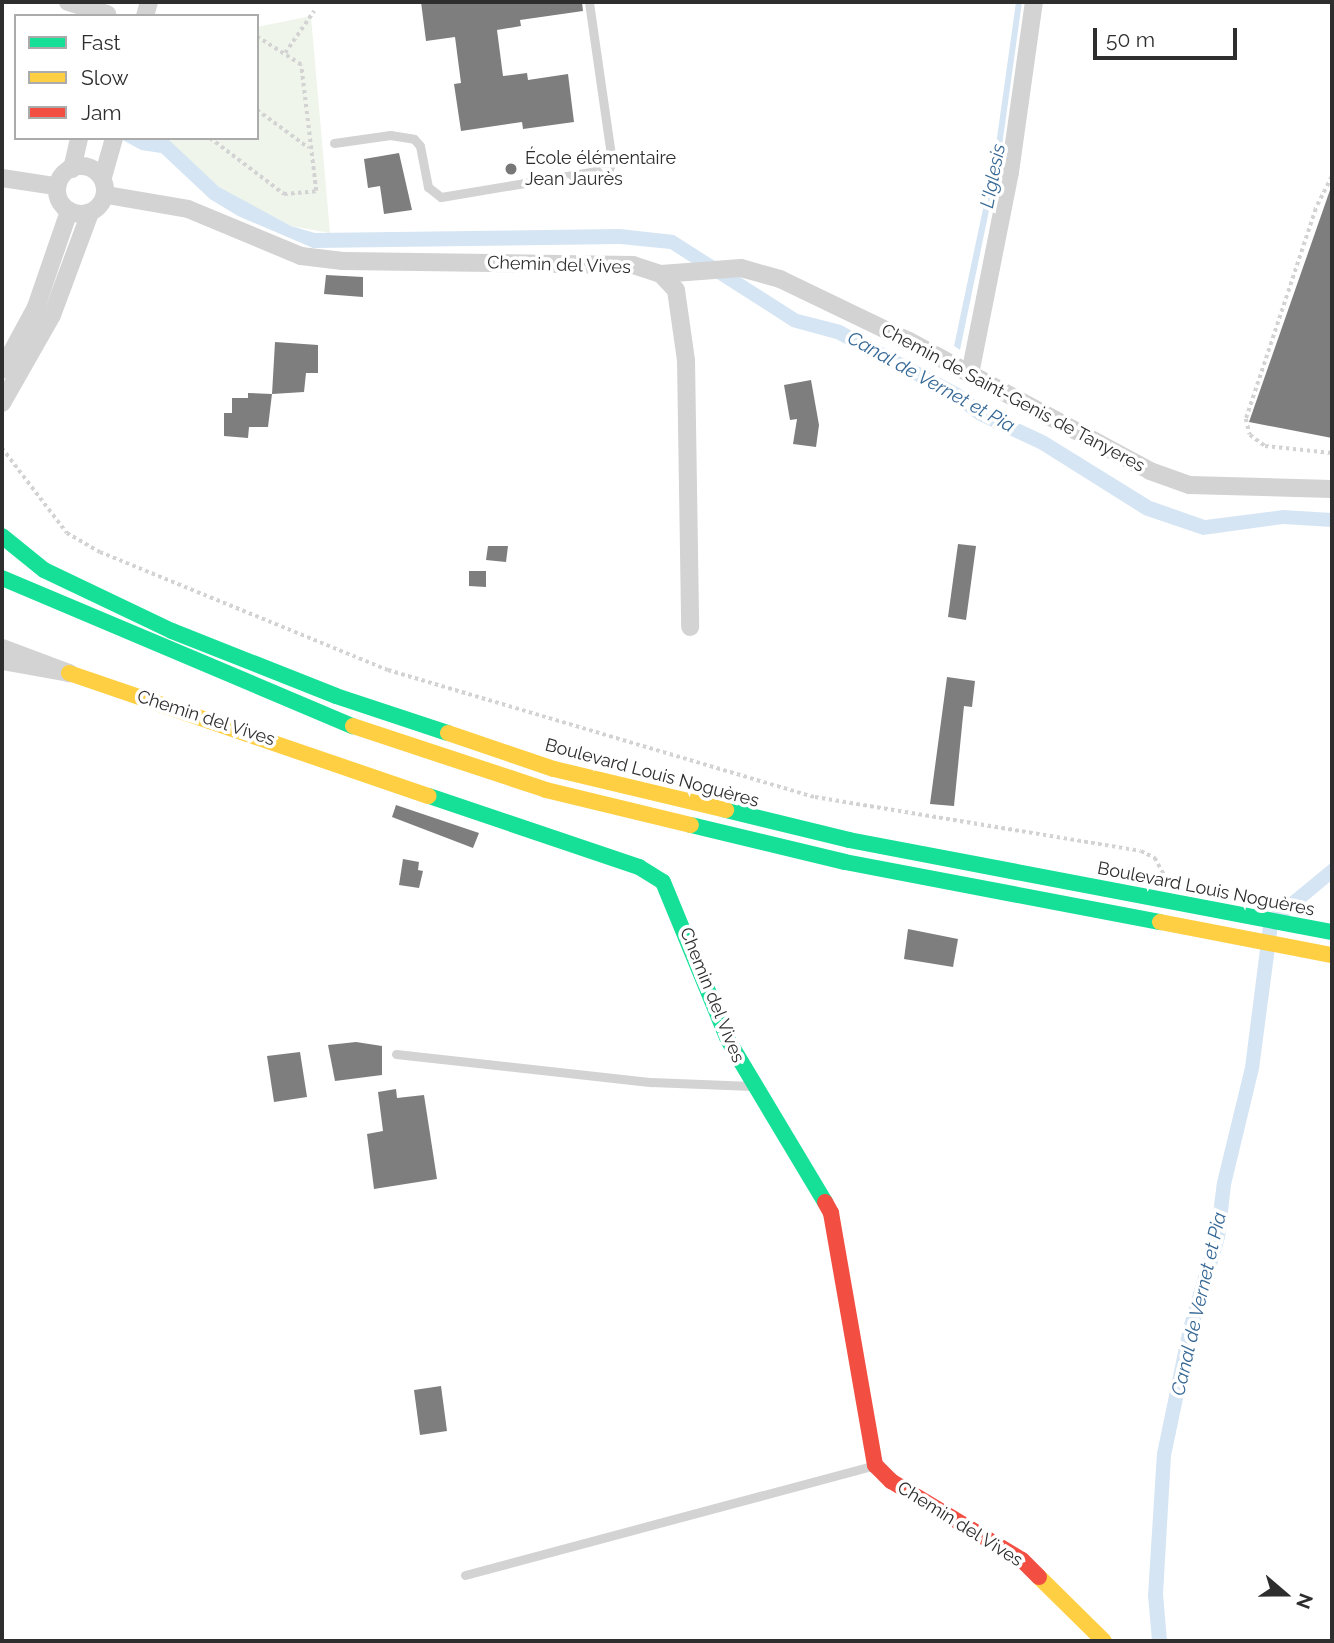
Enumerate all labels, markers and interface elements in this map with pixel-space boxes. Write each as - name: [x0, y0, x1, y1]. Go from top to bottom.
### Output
- legend: [14, 14, 259, 140]
- scale bar: [1096, 14, 1240, 58]
- text: 50 m: [1106, 27, 1155, 52]
- text: Fast: [81, 30, 121, 55]
- text: Slow: [81, 65, 129, 90]
- text: Jam: [81, 100, 122, 125]
- water label: L'Iglesis: [976, 142, 1010, 210]
- place label: École élémentaire Jean Jaurès: [525, 148, 676, 190]
- marker: École élémentaire Jean Jaurès: [503, 161, 519, 177]
- street label: Chemin del Vives: [486, 252, 632, 278]
- street label: Chemin de Saint-Genis de Tanyeres: [877, 319, 1149, 477]
- water label: Canal de Vernet et Pia: [843, 326, 1019, 438]
- street label: Chemin del Vives: [134, 685, 278, 751]
- street label: Boulevard Louis Noguères: [543, 734, 761, 812]
- street label: Boulevard Louis Noguères: [1096, 857, 1316, 921]
- street label: Chemin del Vives: [675, 924, 749, 1066]
- water label: Canal de Vernet et Pia: [1167, 1209, 1231, 1399]
- street label: Chemin del Vives: [893, 1476, 1027, 1572]
- north arrow: [1250, 1559, 1320, 1629]
- text: N: [1292, 1591, 1318, 1612]

